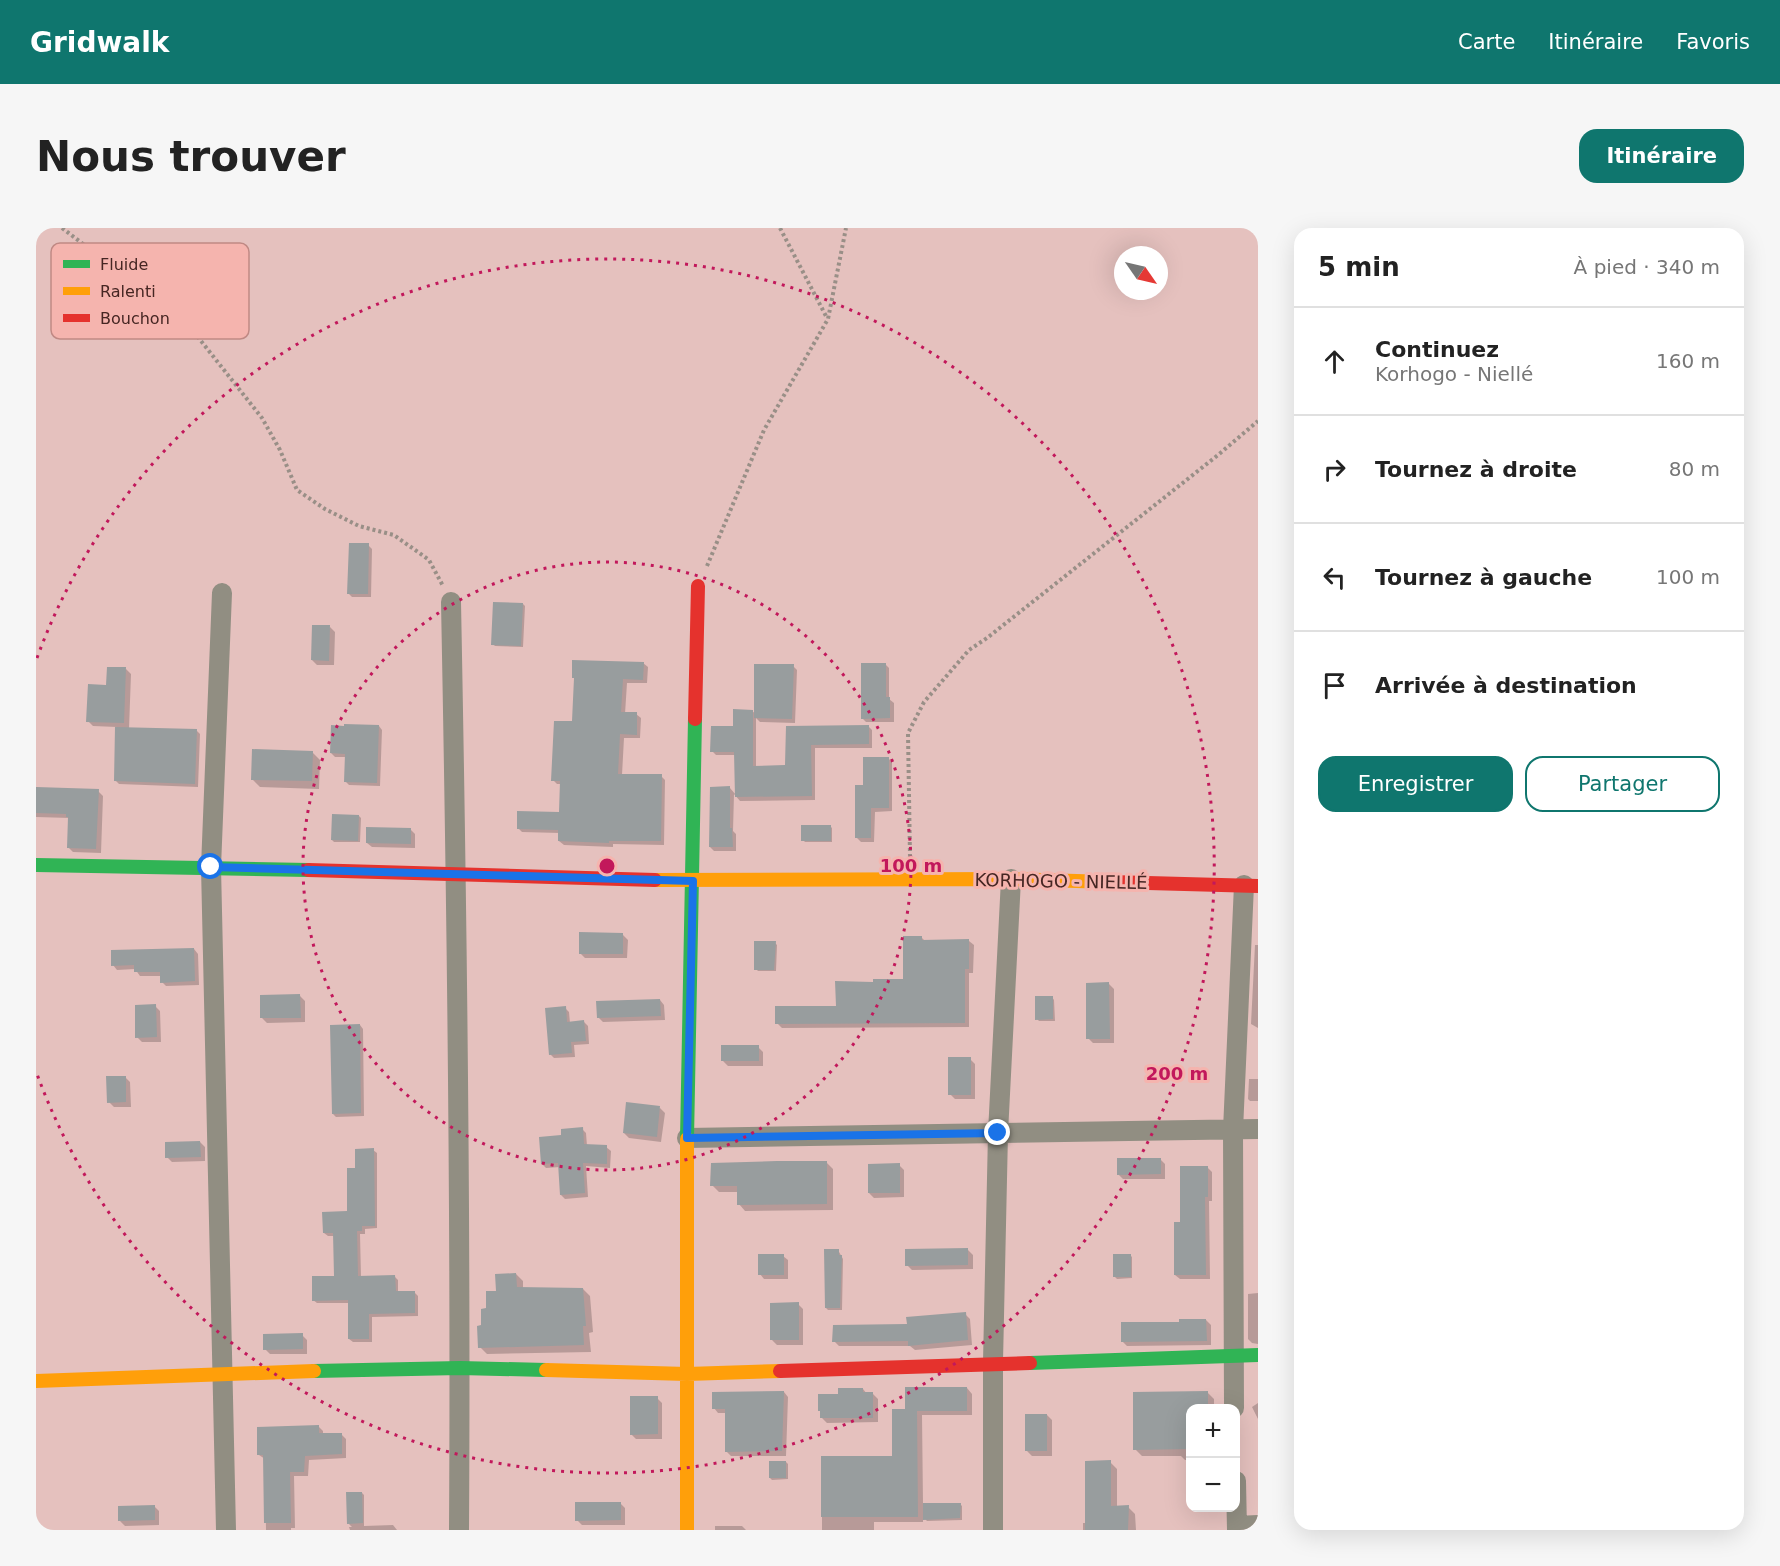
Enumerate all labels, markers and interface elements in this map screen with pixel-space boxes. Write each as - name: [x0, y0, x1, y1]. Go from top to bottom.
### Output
- text: Gridwalk: [30, 26, 169, 59]
- text: Carte: [1458, 30, 1515, 54]
- text: Itinéraire: [1548, 30, 1643, 54]
- text: Favoris: [1676, 30, 1750, 54]
- button: Itinéraire: [1579, 129, 1744, 183]
- text: Nous trouver: [36, 132, 346, 181]
- legend: [51, 243, 249, 339]
- north arrow: [1114, 246, 1168, 300]
- text: 5 min: [1318, 252, 1400, 282]
- text: Fluide: [100, 255, 148, 274]
- text: À pied · 340 m: [1574, 255, 1720, 279]
- text: Ralenti: [100, 282, 156, 301]
- text: Bouchon: [100, 309, 170, 328]
- text: Continuez: [1375, 337, 1499, 362]
- icon: ahead: [1318, 345, 1351, 378]
- text: 160 m: [1656, 349, 1720, 373]
- text: Korhogo - Niellé: [1375, 362, 1533, 386]
- icon: right: [1318, 453, 1351, 486]
- text: Tournez à droite: [1375, 457, 1577, 482]
- text: 80 m: [1669, 457, 1720, 481]
- icon: left: [1318, 561, 1351, 594]
- text: Tournez à gauche: [1375, 565, 1592, 590]
- text: 100 m: [1656, 565, 1720, 589]
- icon: arrive: [1318, 669, 1351, 702]
- text: Arrivée à destination: [1375, 673, 1637, 698]
- button: Enregistrer: [1318, 756, 1513, 812]
- button: Partager: [1525, 756, 1720, 812]
- route start: [197, 853, 223, 879]
- text: 100 m: [880, 855, 942, 876]
- centre of rings: [597, 856, 617, 876]
- street label: KORHOGO - NIELLÉ: [974, 869, 1148, 893]
- text: 200 m: [1146, 1063, 1208, 1084]
- route end: [984, 1119, 1010, 1145]
- map controls: [1186, 1404, 1240, 1512]
- button: +: [1186, 1404, 1240, 1458]
- button: −: [1186, 1458, 1240, 1512]

